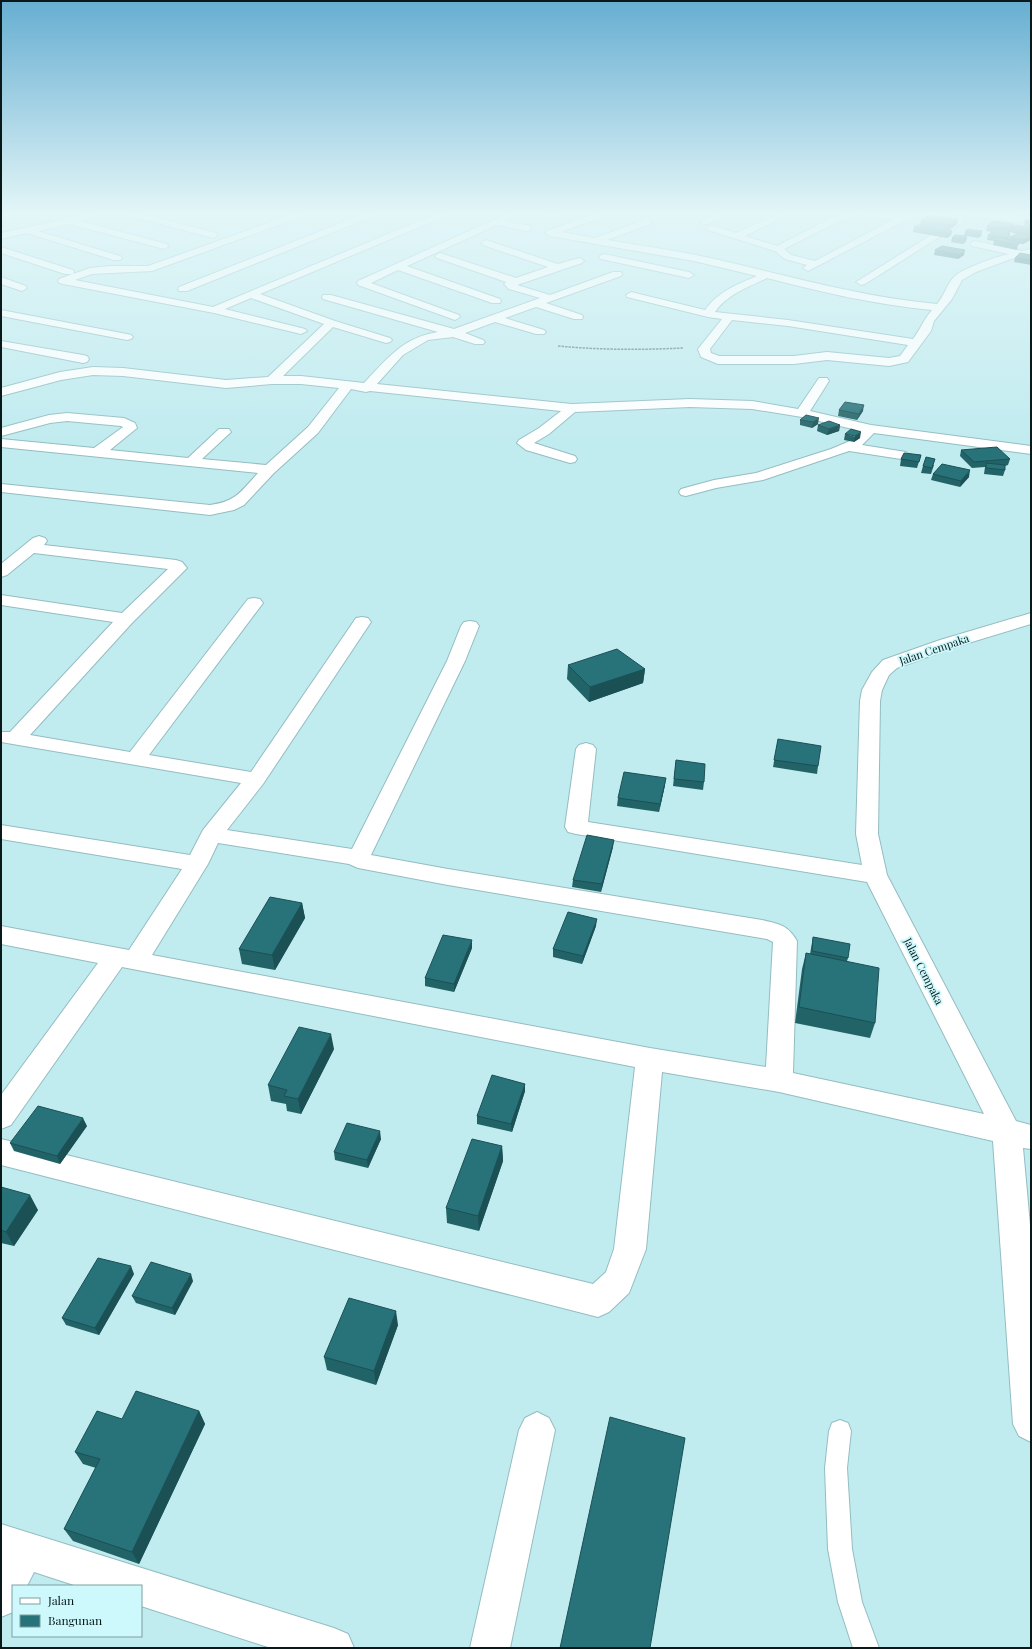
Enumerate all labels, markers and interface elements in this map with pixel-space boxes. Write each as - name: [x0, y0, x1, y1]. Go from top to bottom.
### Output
- street label: Jalan Cempaka: [896, 630, 971, 668]
- street label: Jalan Cempaka: [900, 934, 947, 1007]
- legend: [12, 1585, 142, 1637]
- text: Jalan: [47, 1592, 74, 1608]
- text: Bangunan: [48, 1612, 102, 1628]

